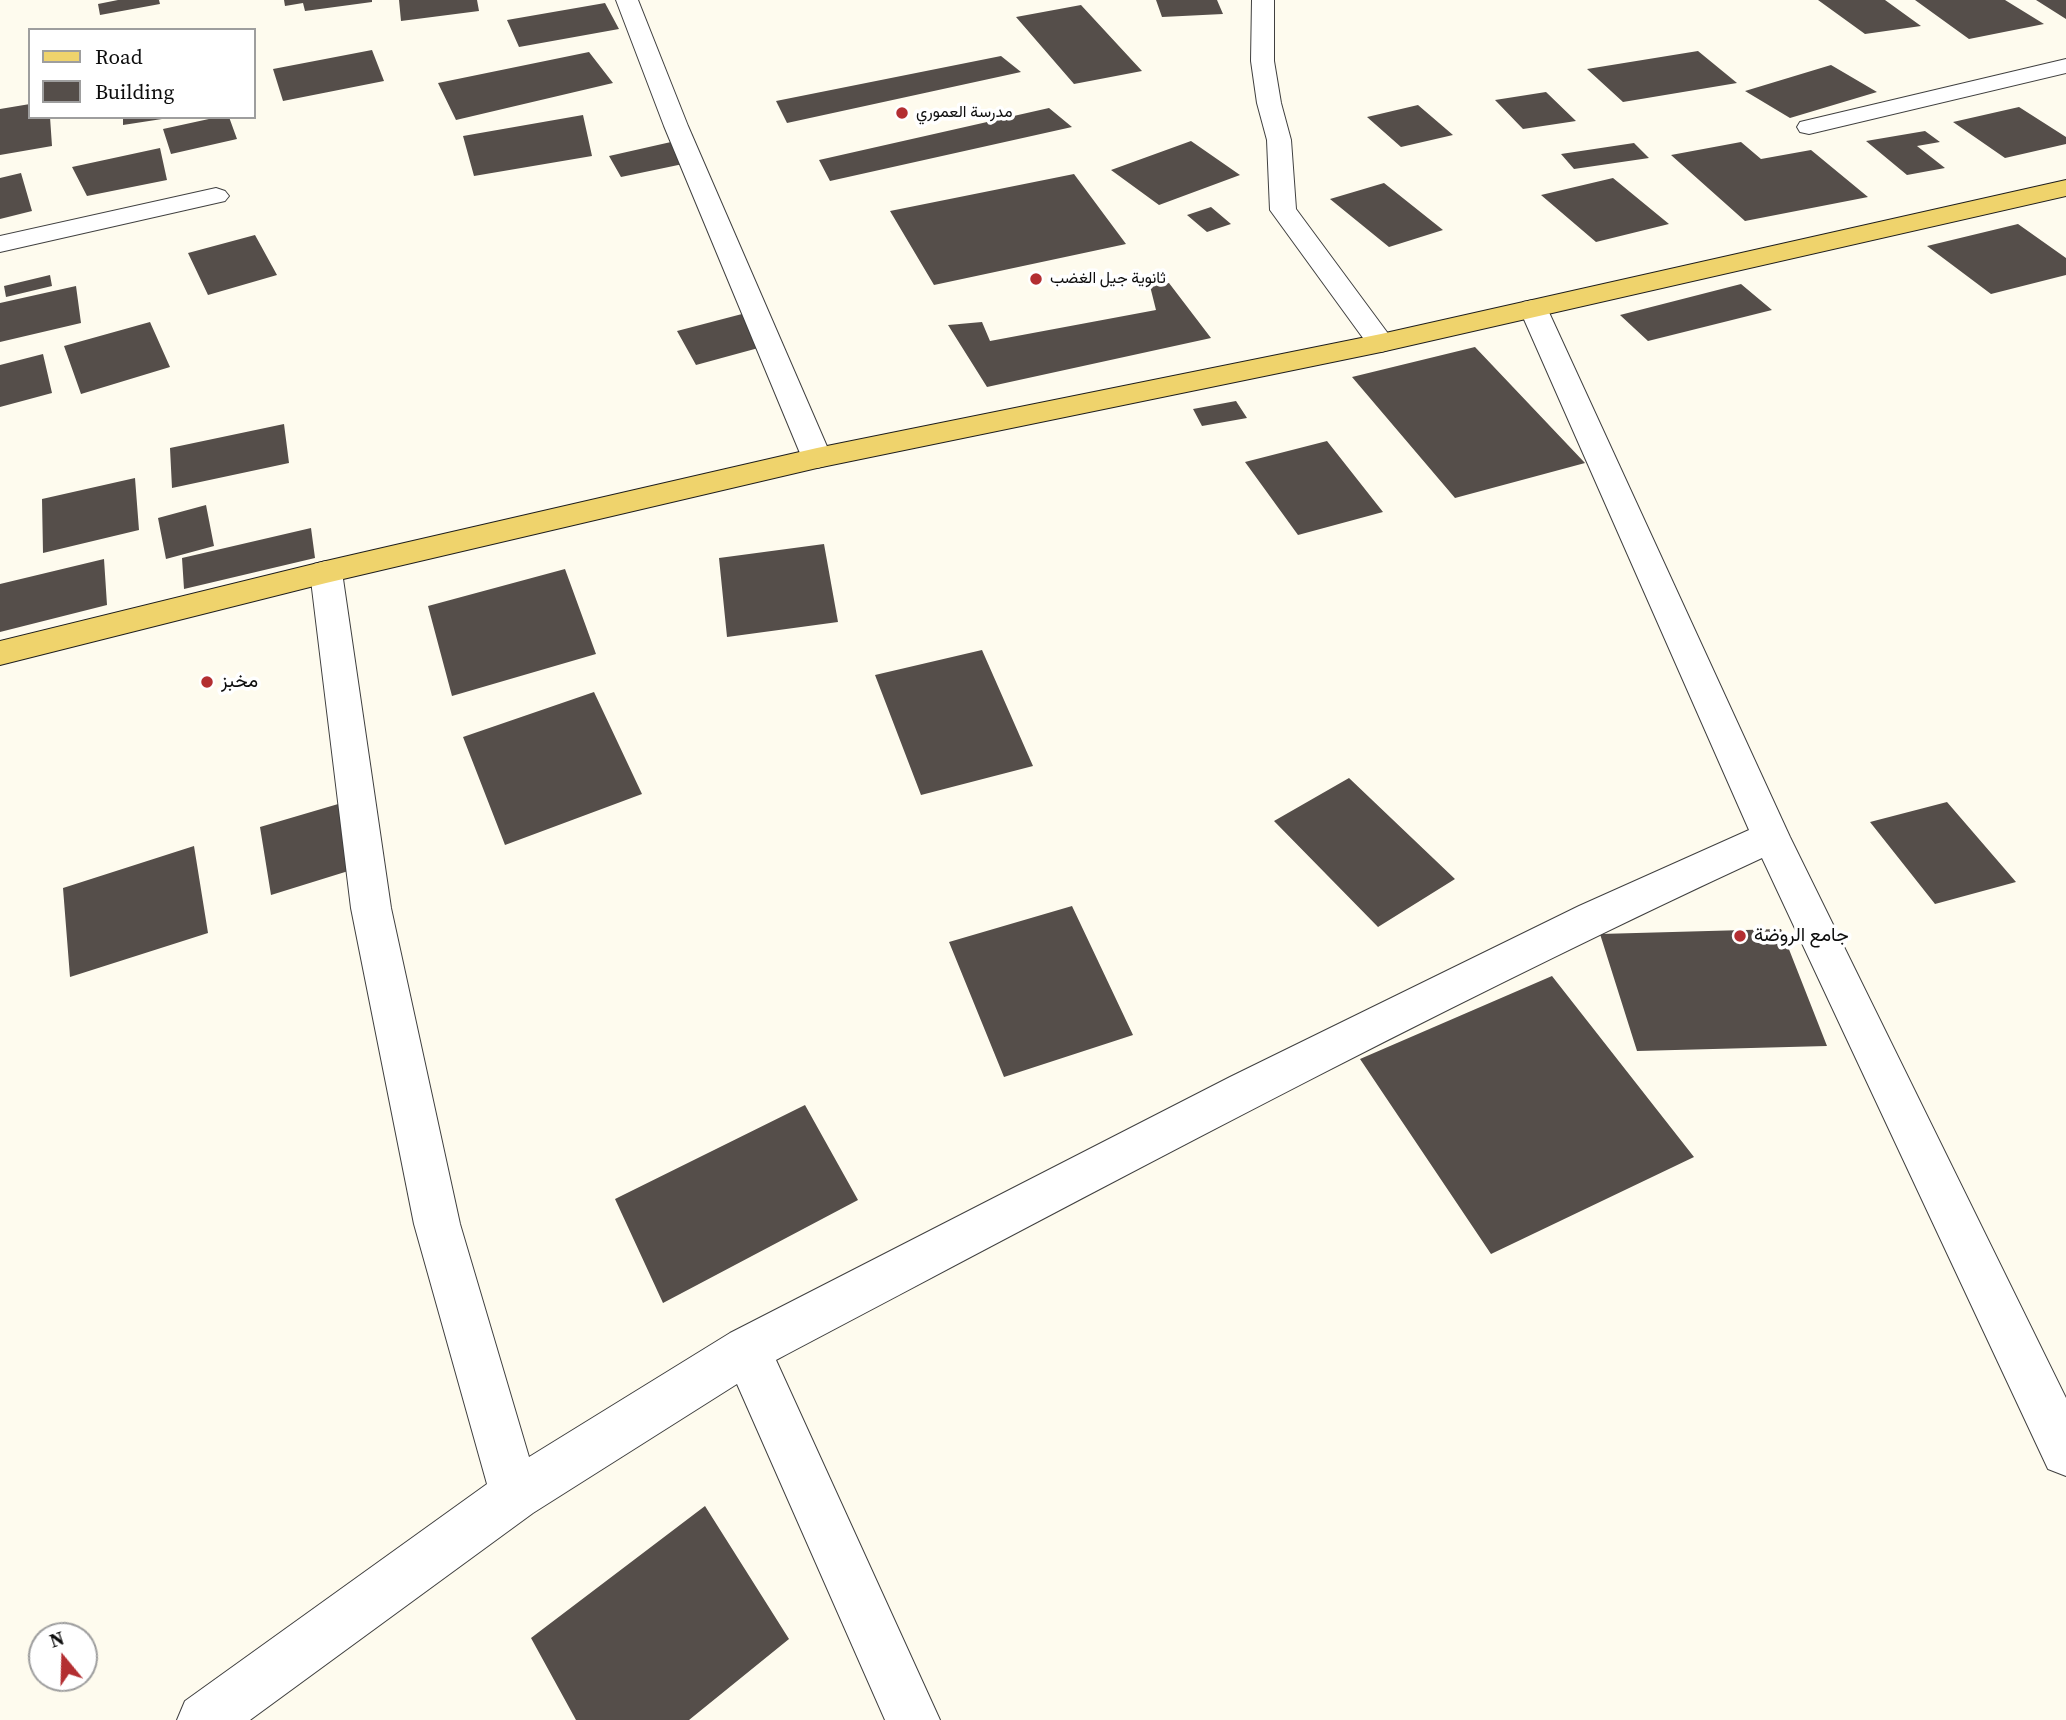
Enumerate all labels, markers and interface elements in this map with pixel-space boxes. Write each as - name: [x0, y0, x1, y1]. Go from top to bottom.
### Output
- legend: [28, 28, 256, 119]
- text: Road: [95, 42, 143, 71]
- text: Building: [95, 77, 174, 106]
- place label: مدرسة العموري: [916, 103, 1012, 123]
- marker: مدرسة العموري: [894, 105, 910, 121]
- place label: ثانوية جيل الغضب: [1050, 269, 1166, 289]
- marker: ثانوية جيل الغضب: [1028, 271, 1044, 287]
- place label: مخبز: [221, 671, 258, 693]
- marker: مخبز: [199, 674, 215, 690]
- place label: جامع الروضة: [1754, 925, 1849, 947]
- marker: جامع الروضة: [1732, 928, 1748, 944]
- north arrow: [28, 1622, 98, 1692]
- text: N: [46, 1624, 68, 1654]

